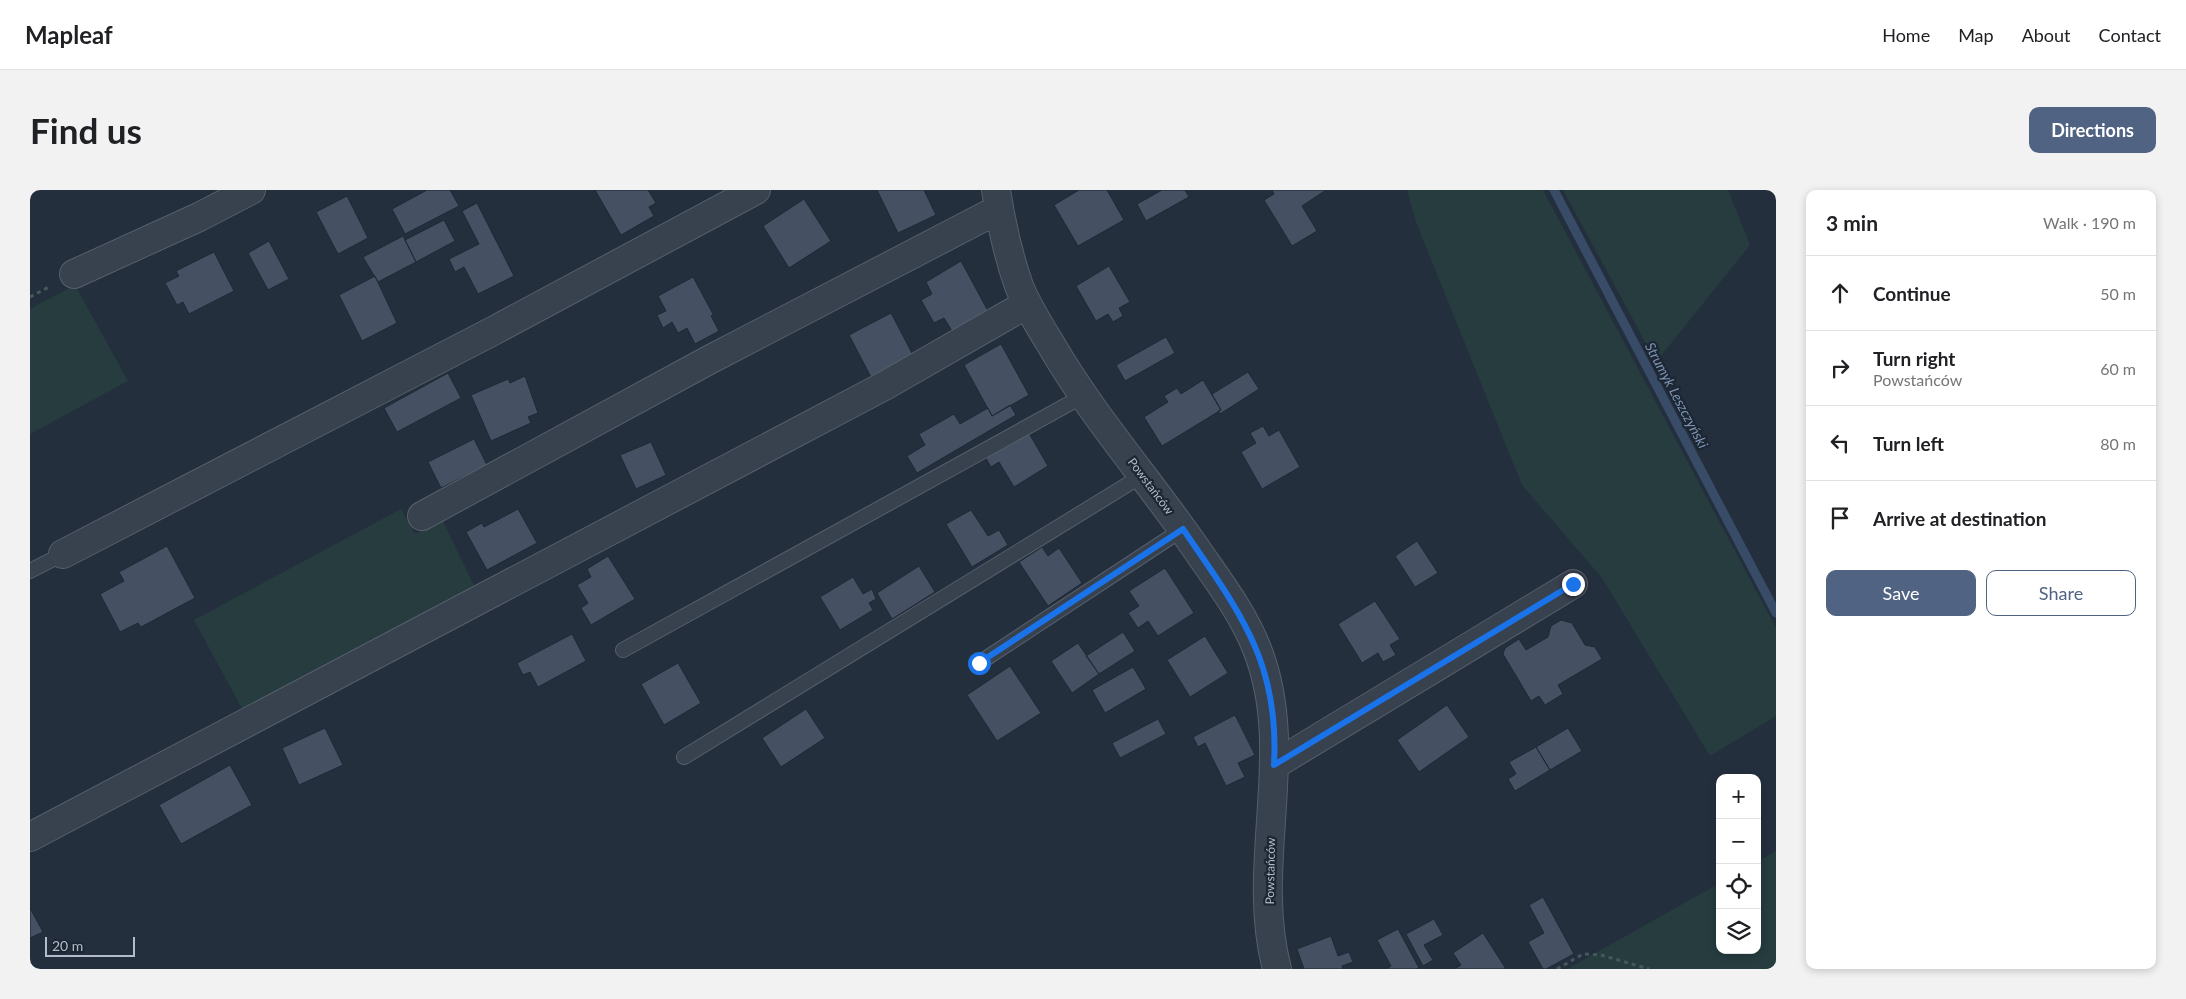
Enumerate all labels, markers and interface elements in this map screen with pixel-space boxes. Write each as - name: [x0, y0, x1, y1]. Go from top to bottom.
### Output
- text: Mapleaf: [25, 20, 113, 49]
- text: Home: [1882, 24, 1930, 46]
- text: Map: [1958, 24, 1994, 46]
- text: About: [2022, 24, 2071, 46]
- text: Contact: [2099, 24, 2161, 46]
- button: Directions: [2029, 107, 2156, 153]
- text: Find us: [30, 109, 142, 151]
- text: 3 min: [1826, 210, 1878, 235]
- text: Walk · 190 m: [2043, 213, 2136, 232]
- icon: ahead: [1826, 279, 1854, 307]
- text: Continue: [1873, 282, 1951, 305]
- text: 50 m: [2100, 284, 2136, 303]
- water label: Strumyk Leszczyński: [1642, 339, 1712, 452]
- text: Turn right: [1873, 347, 1955, 370]
- icon: right: [1826, 354, 1854, 382]
- text: 60 m: [2100, 359, 2136, 378]
- text: Powstańców: [1873, 370, 1962, 389]
- icon: left: [1826, 429, 1854, 457]
- text: Turn left: [1873, 432, 1944, 455]
- text: 80 m: [2100, 434, 2136, 453]
- street label: Powstańców: [1125, 455, 1177, 518]
- icon: arrive: [1826, 504, 1854, 532]
- text: Arrive at destination: [1873, 507, 2046, 530]
- button: Save: [1826, 570, 1976, 616]
- button: Share: [1986, 570, 2136, 616]
- route end: [1562, 573, 1585, 596]
- route start: [968, 652, 991, 675]
- map controls: [1716, 774, 1761, 954]
- button: +: [1716, 774, 1761, 819]
- button: −: [1716, 819, 1761, 864]
- street label: Powstańców: [1262, 837, 1278, 905]
- button: locate: [1716, 864, 1761, 909]
- button: layers: [1716, 909, 1761, 954]
- scale bar: [45, 934, 135, 957]
- text: 20 m: [52, 937, 83, 954]

